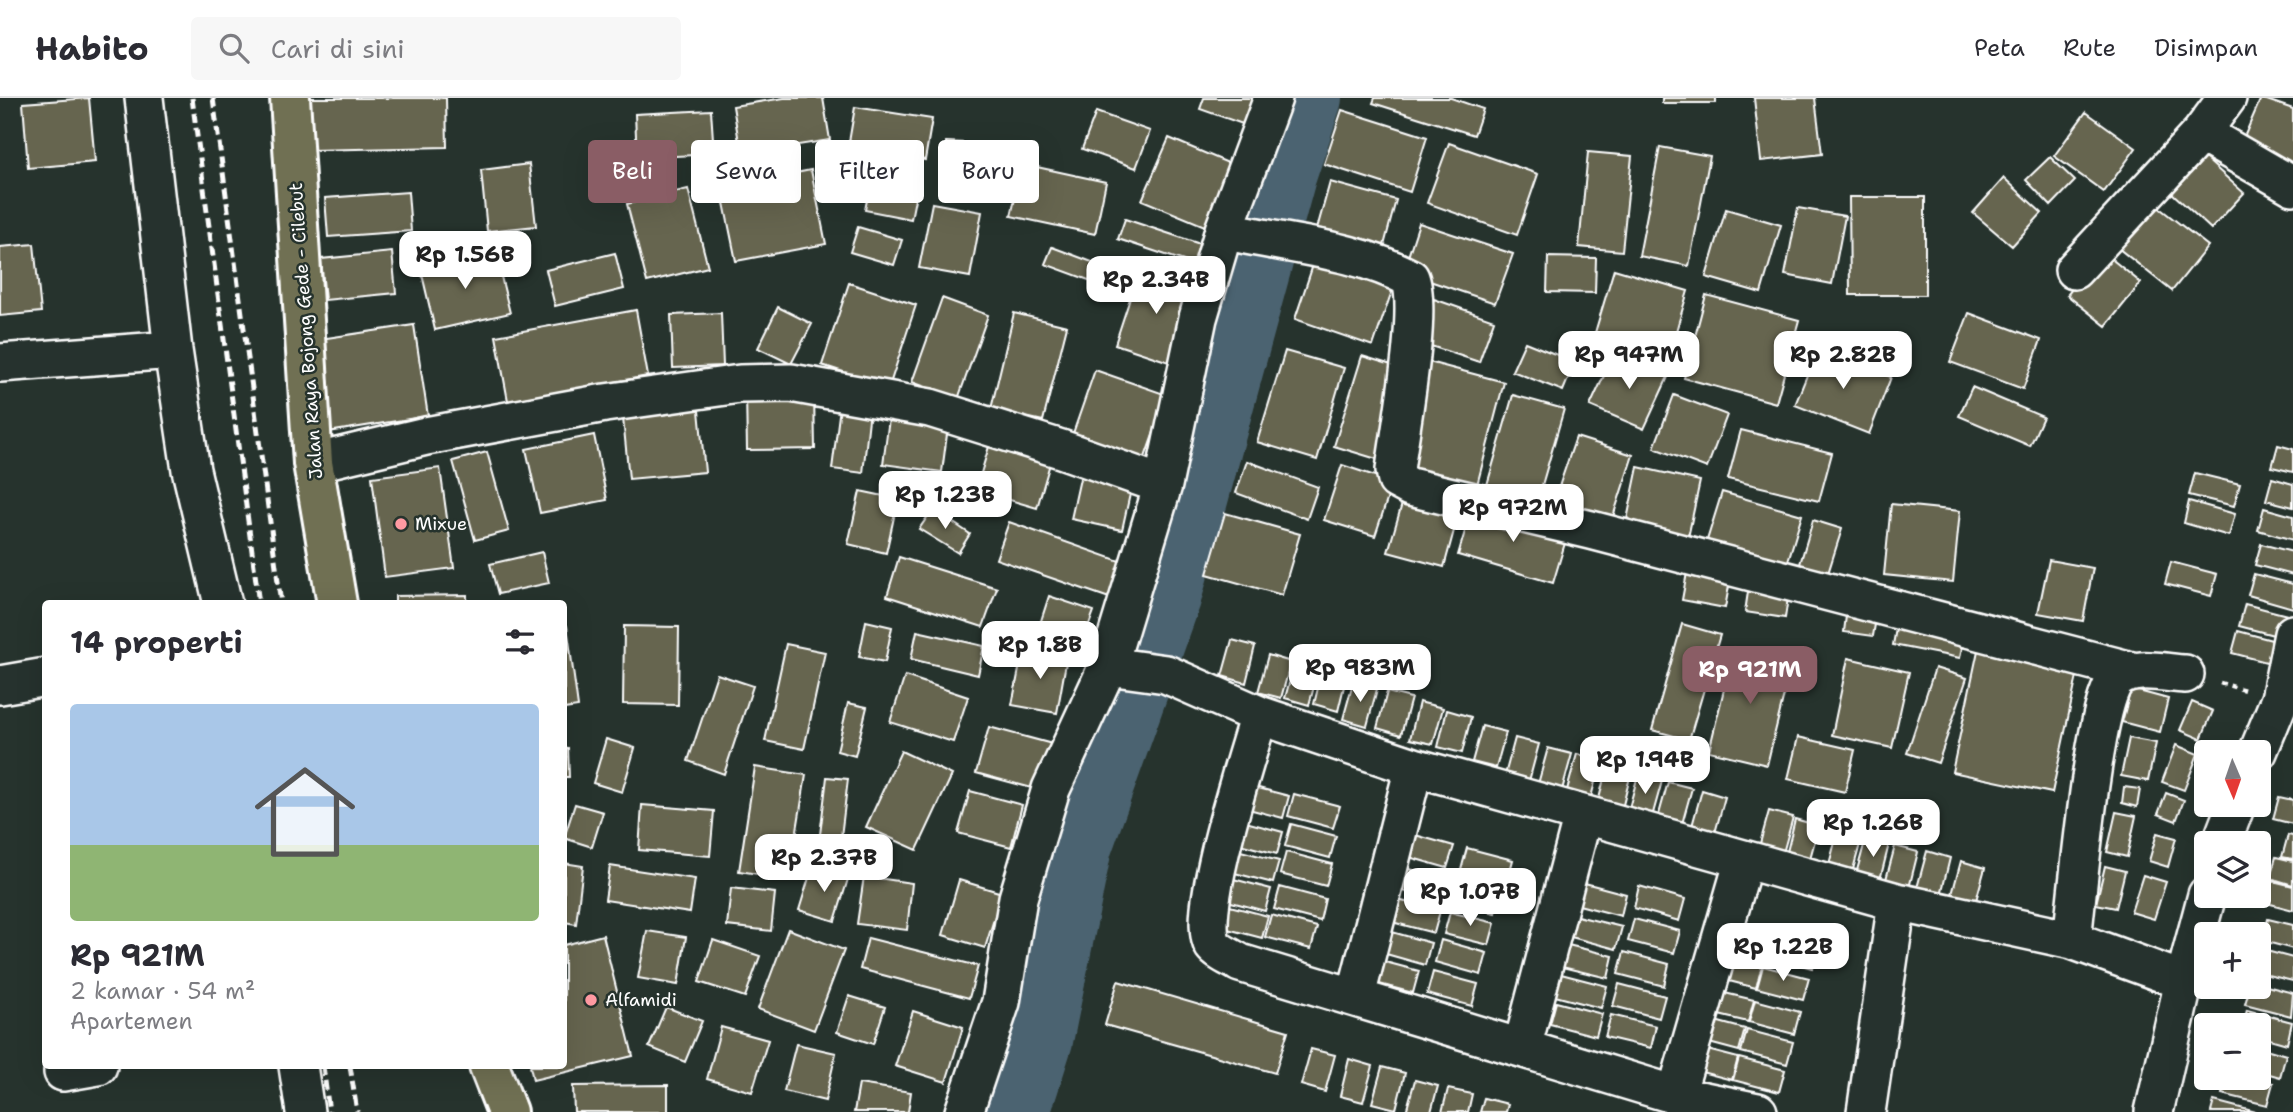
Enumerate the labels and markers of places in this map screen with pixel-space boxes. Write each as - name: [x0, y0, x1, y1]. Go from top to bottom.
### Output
- pin: Rp 1.56B: [393, 232, 537, 291]
- pin: Rp 2.34B: [1084, 256, 1228, 316]
- pin: Rp 947M: [1564, 331, 1694, 391]
- pin: Rp 2.82B: [1771, 331, 1915, 391]
- pin: Rp 1.23B: [873, 472, 1017, 531]
- pin: Rp 972M: [1448, 484, 1578, 544]
- place label: Mixue: [415, 512, 467, 536]
- marker: Mixue: [393, 516, 409, 532]
- pin: Rp 1.8B: [975, 622, 1105, 681]
- pin: Rp 983M: [1295, 644, 1425, 704]
- pin: Rp 921M: [1685, 646, 1815, 706]
- pin: Rp 1.94B: [1573, 736, 1717, 796]
- pin: Rp 1.26B: [1801, 800, 1945, 859]
- pin: Rp 2.37B: [752, 834, 896, 894]
- pin: Rp 1.07B: [1398, 868, 1542, 928]
- pin: Rp 1.22B: [1711, 924, 1855, 983]
- place label: Alfamidi: [605, 988, 677, 1012]
- marker: Alfamidi: [583, 992, 599, 1008]

